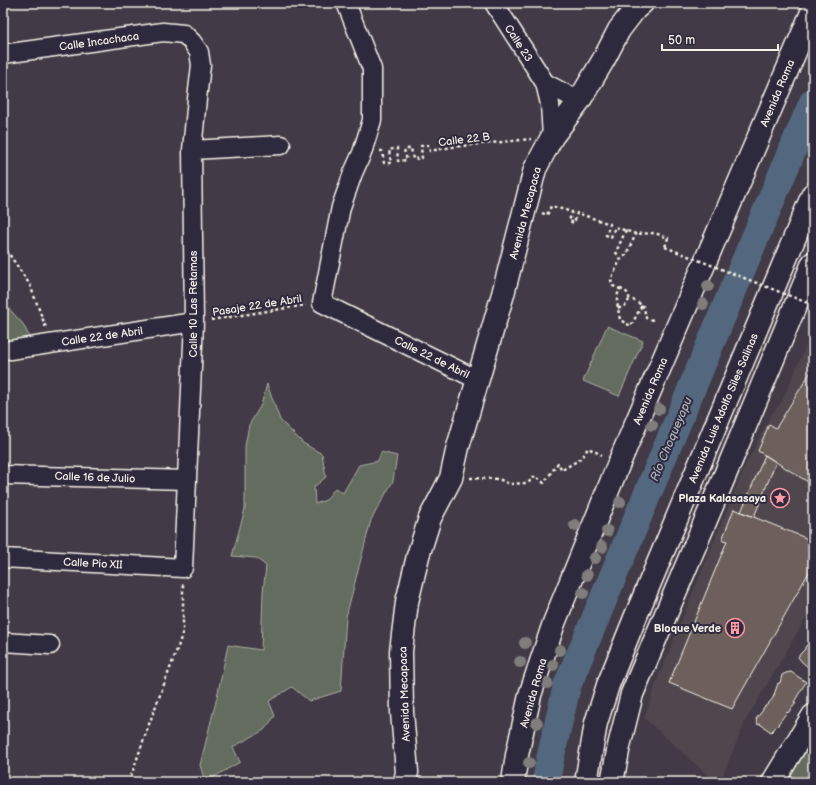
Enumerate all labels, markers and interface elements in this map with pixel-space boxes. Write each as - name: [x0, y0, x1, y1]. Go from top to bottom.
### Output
- street label: Calle 23: [502, 22, 535, 64]
- scale bar: [662, 26, 778, 52]
- street label: Calle Incachaca: [58, 29, 140, 54]
- text: 50 m: [668, 33, 695, 48]
- street label: Avenida Roma: [757, 58, 797, 129]
- street label: Calle 22 B: [438, 130, 491, 149]
- street label: Avenida Mecapaca: [507, 165, 544, 261]
- street label: Calle 10 Las Retamas: [187, 250, 200, 358]
- street label: Pasaje 22 de Abril: [212, 292, 303, 319]
- street label: Calle 22 de Abril: [61, 324, 144, 349]
- street label: Avenida Luis Adolfo Siles Salinas: [686, 331, 761, 485]
- street label: Calle 22 de Abril: [392, 334, 471, 381]
- street label: Avenida Roma: [630, 356, 670, 427]
- water label: Río Choqueyapu: [647, 395, 696, 483]
- street label: Calle 16 de Julio: [54, 470, 136, 485]
- place icon: Plaza Kalasasaya: [769, 487, 791, 509]
- place label: Plaza Kalasasaya: [679, 492, 766, 505]
- street label: Calle Pio XII: [63, 555, 124, 572]
- building icon: Bloque Verde: [724, 617, 746, 639]
- place label: Bloque Verde: [654, 622, 721, 635]
- street label: Avenida Mecapaca: [396, 646, 413, 742]
- street label: Avenida Roma: [517, 657, 550, 729]

